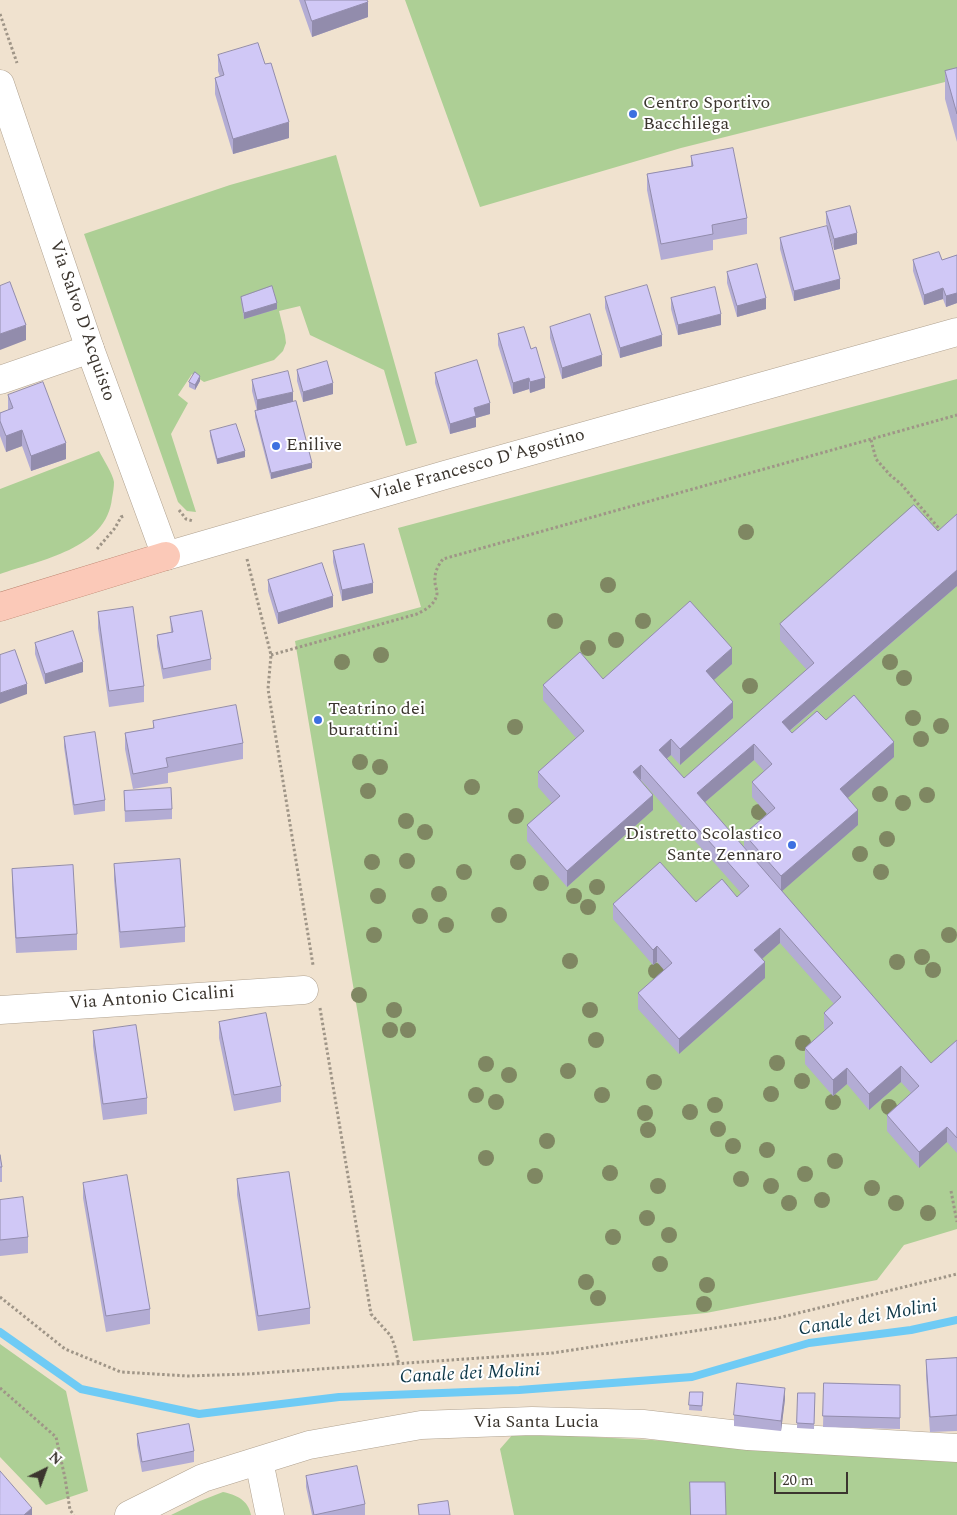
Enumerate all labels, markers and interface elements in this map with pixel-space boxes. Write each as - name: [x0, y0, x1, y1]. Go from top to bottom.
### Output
- place label: Centro Sportivo Bacchilega: [643, 93, 770, 136]
- marker: Centro Sportivo Bacchilega: [627, 108, 639, 120]
- street label: Via Salvo D'Acquisto: [43, 238, 119, 404]
- street label: Viale Francesco D'Agostino: [368, 425, 588, 507]
- place label: Enilive: [286, 435, 342, 457]
- marker: Enilive: [270, 440, 282, 452]
- place label: Teatrino dei burattini: [328, 699, 425, 742]
- marker: Teatrino dei burattini: [312, 714, 324, 726]
- place label: Distretto Scolastico Sante Zennaro: [625, 824, 782, 866]
- marker: Distretto Scolastico Sante Zennaro: [786, 839, 798, 851]
- street label: Via Antonio Cicalini: [69, 982, 235, 1016]
- water label: Canale dei Molini: [797, 1296, 939, 1342]
- water label: Canale dei Molini: [399, 1360, 541, 1390]
- street label: Via Santa Lucia: [473, 1412, 599, 1434]
- north arrow: [20, 1445, 70, 1495]
- text: N: [44, 1447, 67, 1470]
- scale bar: [777, 1462, 851, 1494]
- text: 20 m: [782, 1469, 814, 1492]

